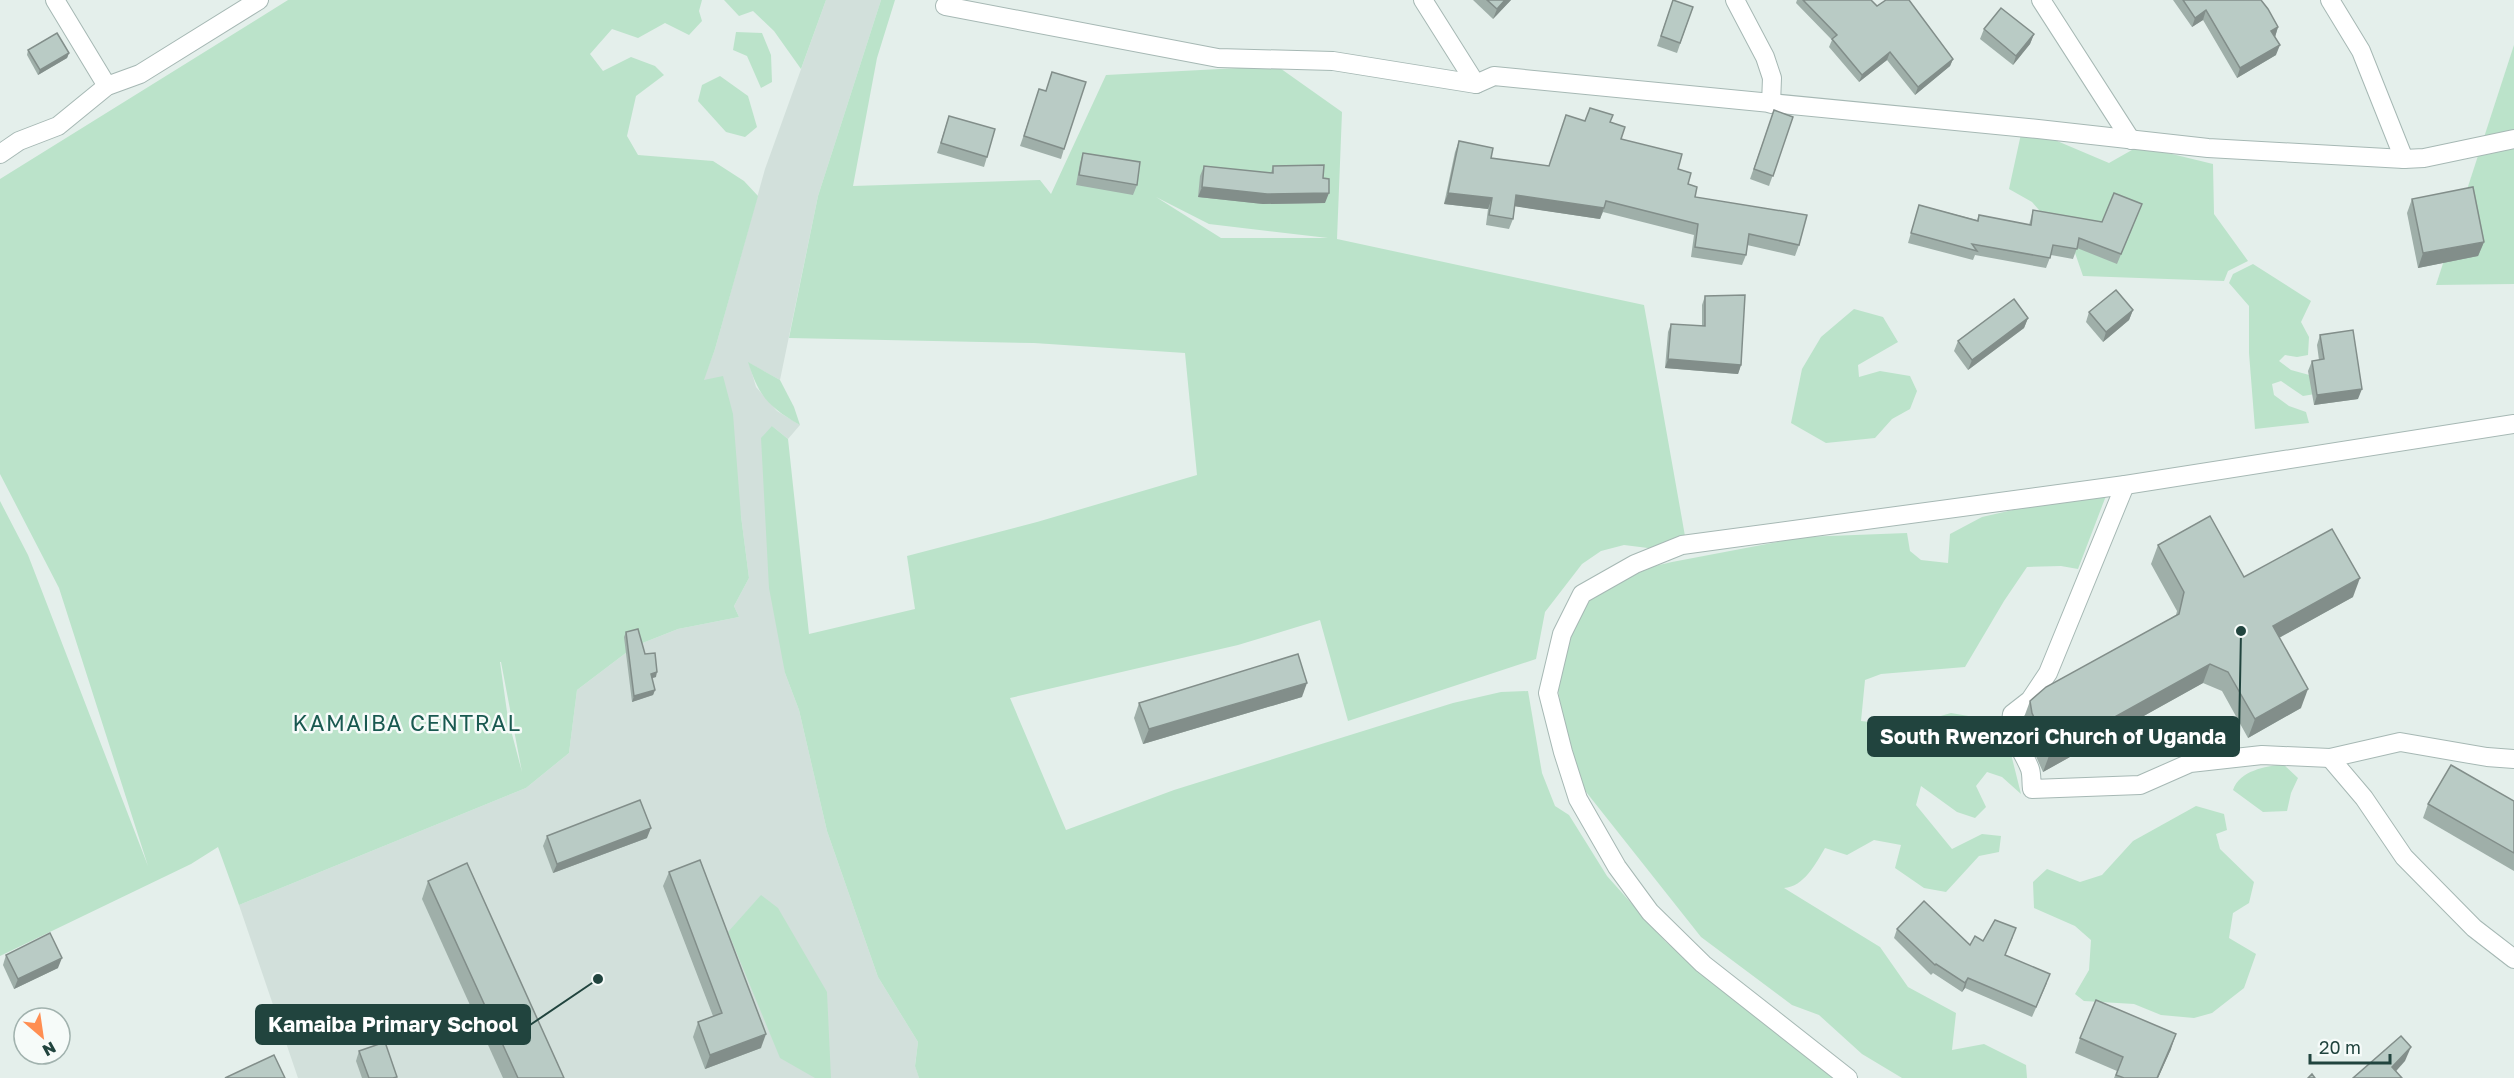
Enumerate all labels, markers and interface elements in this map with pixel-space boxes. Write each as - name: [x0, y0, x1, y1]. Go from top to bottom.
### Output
- district label: KAMAIBA CENTRAL: [293, 709, 521, 736]
- callout: South Rwenzori Church of Uganda: [1868, 717, 2239, 756]
- text: South Rwenzori Church of Uganda: [1880, 723, 2226, 749]
- callout: Kamaiba Primary School: [256, 1005, 530, 1044]
- north arrow: [12, 1006, 72, 1066]
- text: Kamaiba Primary School: [268, 1011, 518, 1037]
- scale bar: [2310, 1027, 2390, 1065]
- text: 20 m: [2319, 1036, 2361, 1058]
- text: N: [39, 1037, 59, 1061]

